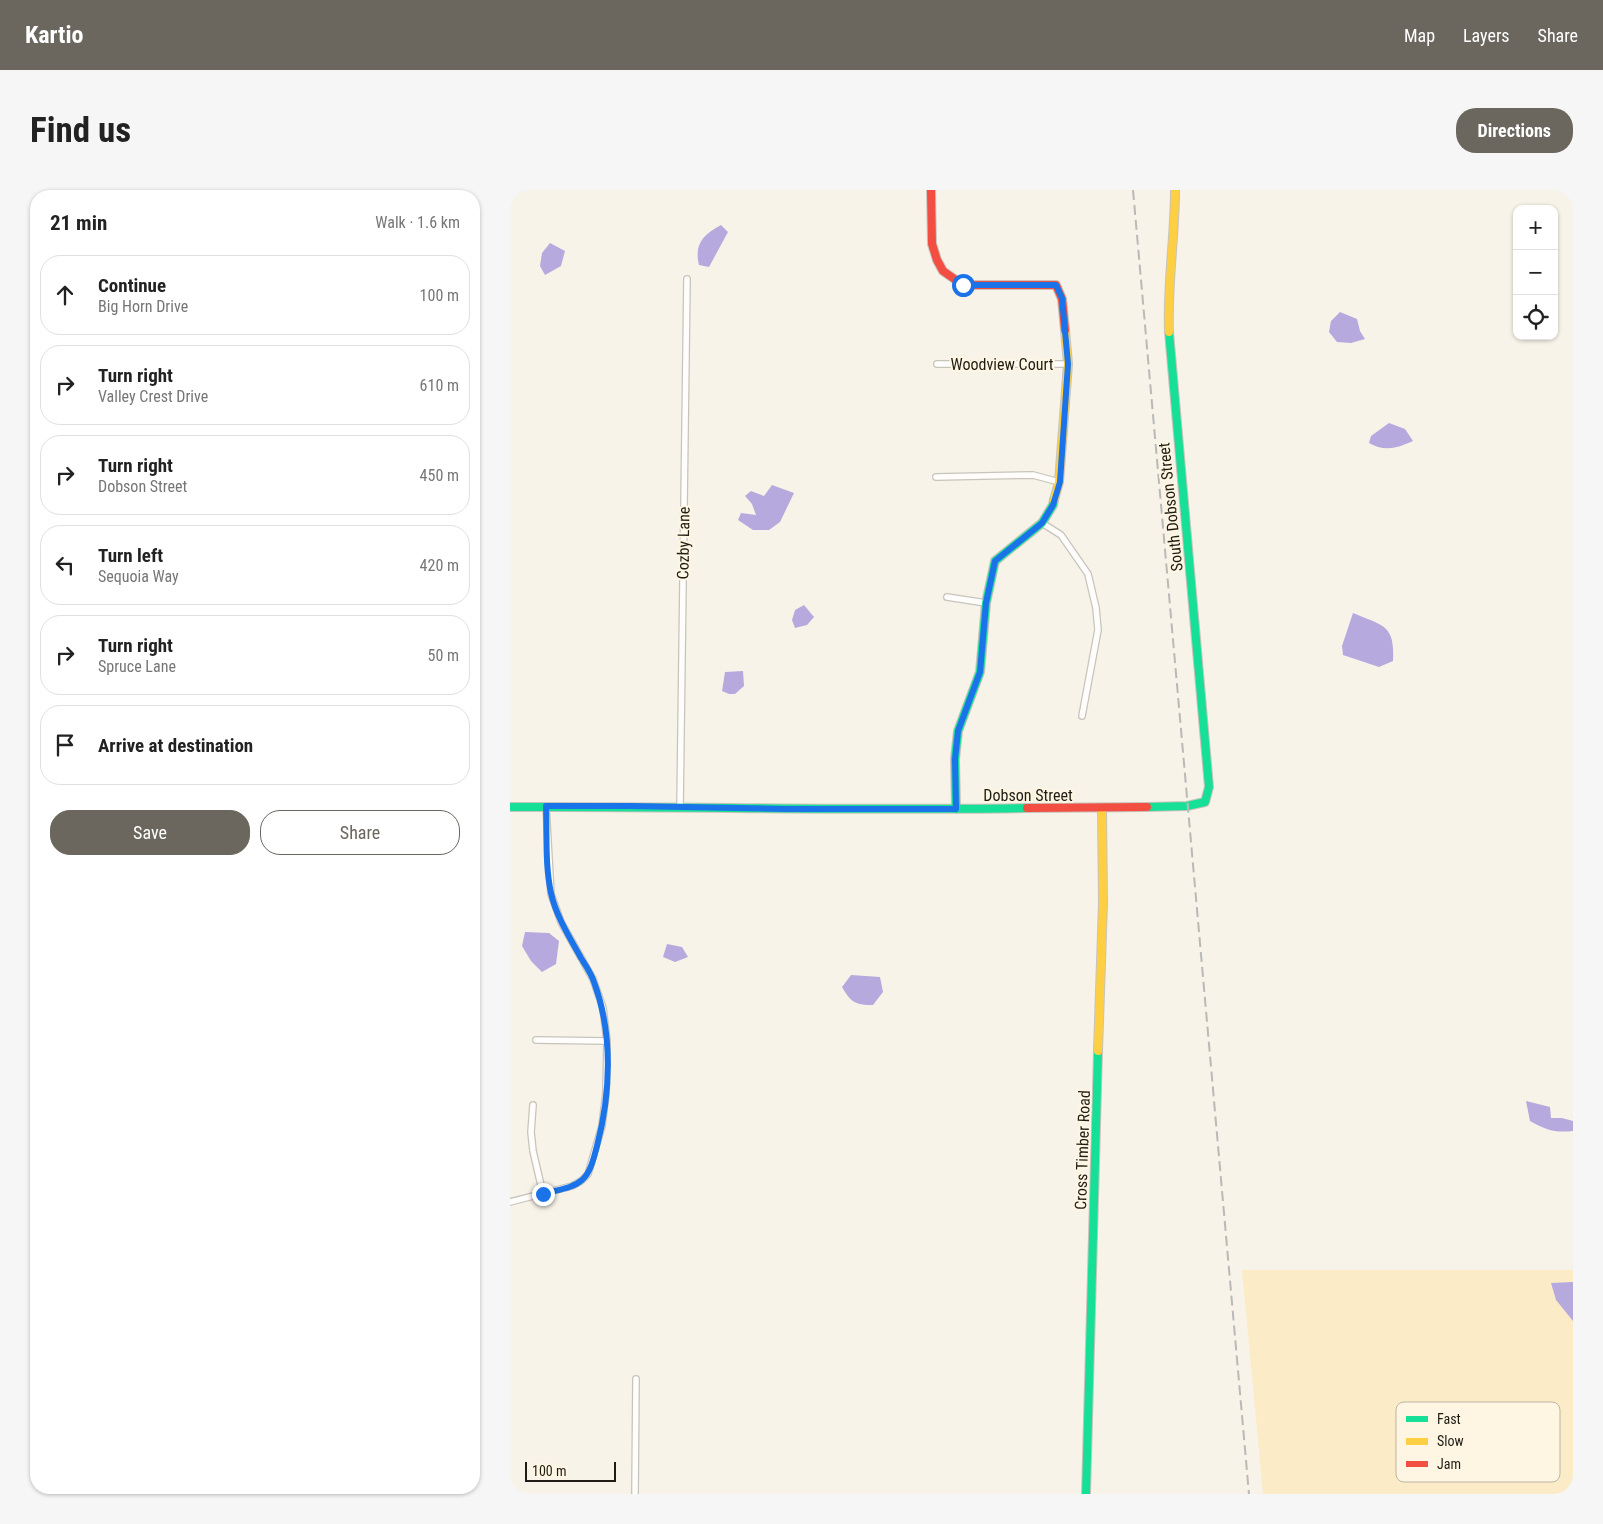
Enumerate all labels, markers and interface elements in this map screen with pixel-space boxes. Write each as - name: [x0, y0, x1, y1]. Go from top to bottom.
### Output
- text: Kartio: [25, 21, 83, 49]
- text: Map: [1404, 25, 1435, 46]
- text: Layers: [1463, 25, 1510, 46]
- text: Share: [1538, 25, 1578, 46]
- button: Directions: [1456, 108, 1573, 153]
- text: Find us: [30, 110, 131, 151]
- map controls: [1513, 205, 1558, 340]
- button: +: [1513, 205, 1558, 250]
- text: 21 min: [50, 211, 107, 235]
- text: Walk · 1.6 km: [375, 213, 460, 232]
- button: −: [1513, 250, 1558, 295]
- text: Continue: [98, 274, 166, 297]
- route start: [952, 274, 975, 297]
- icon: ahead: [51, 281, 79, 309]
- text: 100 m: [420, 286, 459, 305]
- button: locate: [1513, 295, 1558, 340]
- text: Big Horn Drive: [98, 297, 188, 316]
- street label: Woodview Court: [951, 355, 1054, 374]
- text: Turn right: [98, 364, 173, 387]
- icon: right: [51, 371, 79, 399]
- text: 610 m: [420, 376, 459, 395]
- text: Valley Crest Drive: [98, 387, 208, 406]
- street label: South Dobson Street: [1154, 441, 1187, 572]
- text: Turn right: [98, 454, 173, 477]
- icon: right: [51, 461, 79, 489]
- text: 450 m: [420, 466, 459, 485]
- text: Dobson Street: [98, 477, 187, 496]
- street label: Cozby Lane: [673, 507, 694, 580]
- text: Turn left: [98, 544, 163, 567]
- icon: left: [51, 551, 79, 579]
- text: 420 m: [420, 556, 459, 575]
- text: Sequoia Way: [98, 567, 179, 586]
- text: Turn right: [98, 634, 173, 657]
- icon: right: [51, 641, 79, 669]
- text: 50 m: [427, 646, 459, 665]
- text: Spruce Lane: [98, 657, 176, 676]
- icon: arrive: [51, 731, 79, 759]
- text: Arrive at destination: [98, 734, 253, 757]
- street label: Dobson Street: [983, 786, 1073, 805]
- button: Save: [50, 810, 250, 855]
- button: Share: [260, 810, 460, 855]
- street label: Cross Timber Road: [1071, 1090, 1094, 1210]
- route end: [532, 1183, 555, 1206]
- legend: [1396, 1402, 1560, 1482]
- text: Fast: [1437, 1411, 1461, 1427]
- text: Slow: [1437, 1433, 1464, 1449]
- text: Jam: [1437, 1456, 1461, 1472]
- scale bar: [525, 1459, 616, 1482]
- text: 100 m: [532, 1463, 567, 1479]

